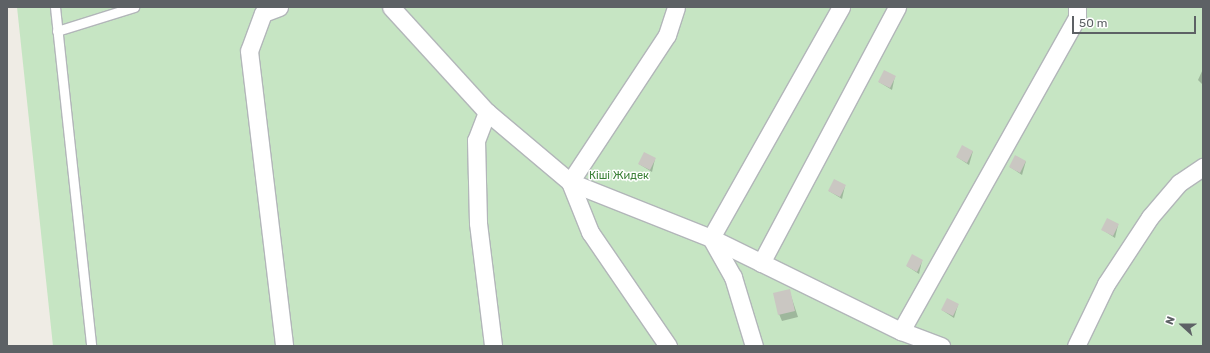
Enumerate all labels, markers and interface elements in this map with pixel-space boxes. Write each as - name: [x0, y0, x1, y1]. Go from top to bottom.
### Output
- scale bar: [1074, 8, 1198, 34]
- text: 50 m: [1079, 16, 1107, 30]
- park label: Кіші Жидек: [589, 169, 649, 183]
- north arrow: [1162, 305, 1202, 345]
- text: N: [1163, 315, 1178, 327]

